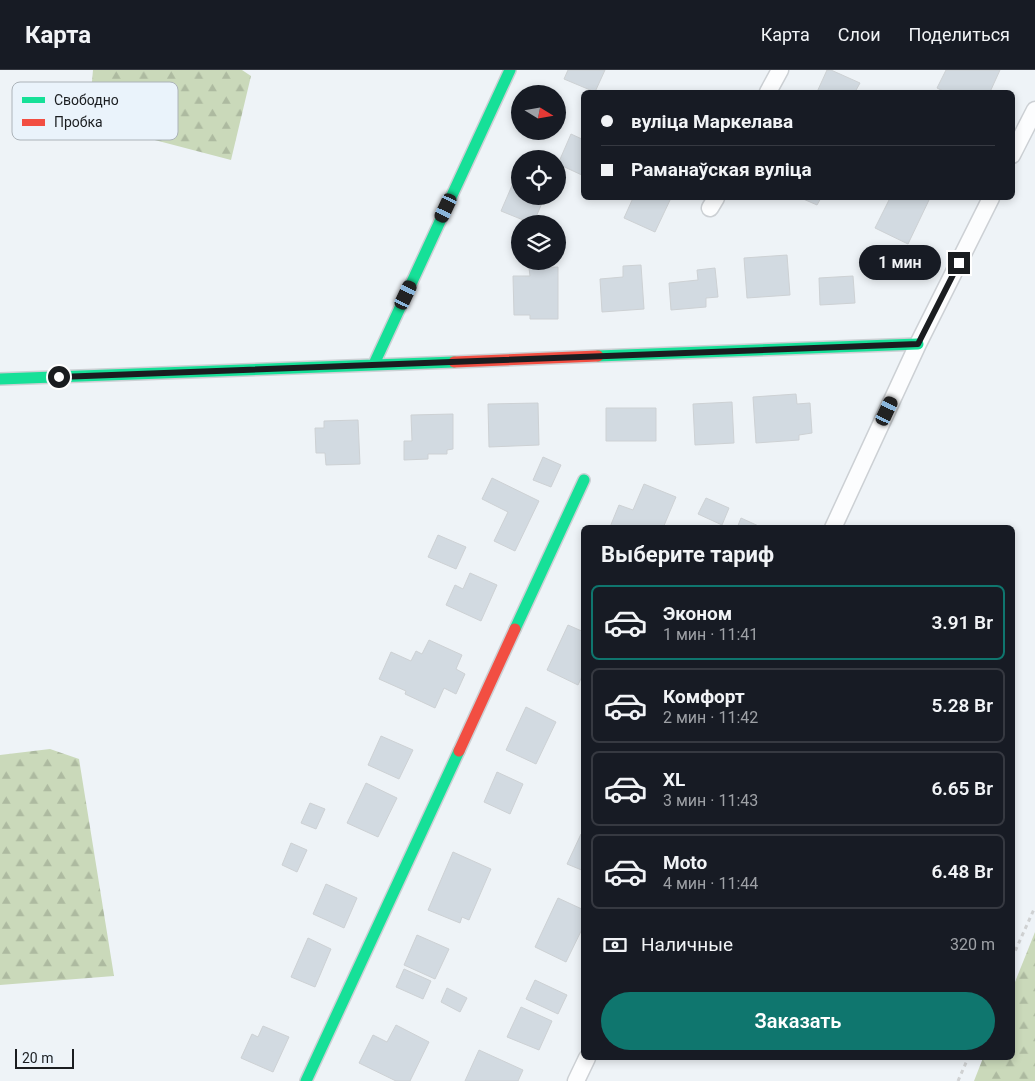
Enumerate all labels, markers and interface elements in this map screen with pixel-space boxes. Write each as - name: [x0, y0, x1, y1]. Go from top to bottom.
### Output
- text: Карта: [25, 21, 91, 49]
- text: Карта: [761, 24, 810, 45]
- text: Слои: [838, 24, 881, 45]
- text: Поделиться: [909, 24, 1010, 45]
- legend: [12, 82, 178, 140]
- north arrow: [511, 85, 566, 140]
- map controls: [511, 85, 566, 270]
- text: Свободно: [54, 92, 119, 108]
- text: вуліца Маркелава: [631, 110, 793, 133]
- text: Пробка: [54, 114, 103, 130]
- button: locate: [511, 150, 566, 205]
- text: Раманаўская вуліца: [631, 158, 812, 181]
- car: [432, 191, 459, 225]
- button: layers: [511, 215, 566, 270]
- callout: 1 мин: [859, 246, 942, 280]
- route end: [948, 252, 970, 274]
- text: 1 мин: [878, 253, 922, 272]
- car: [392, 278, 419, 312]
- route start: [48, 366, 70, 388]
- car: [873, 394, 900, 428]
- text: Выберите тариф: [601, 542, 774, 567]
- icon: car: [603, 600, 648, 645]
- text: Эконом: [663, 602, 732, 625]
- text: 3.91 Br: [931, 611, 993, 634]
- text: 1 мин · 11:41: [663, 625, 758, 644]
- icon: car: [603, 683, 648, 728]
- text: Комфорт: [663, 685, 745, 708]
- text: 5.28 Br: [931, 694, 993, 717]
- text: 2 мин · 11:42: [663, 708, 758, 727]
- icon: car: [603, 766, 648, 811]
- text: XL: [663, 768, 685, 791]
- text: 6.65 Br: [931, 777, 993, 800]
- text: 3 мин · 11:43: [663, 791, 758, 810]
- icon: car: [603, 849, 648, 894]
- text: Moto: [663, 851, 707, 874]
- text: 6.48 Br: [931, 860, 993, 883]
- text: 4 мин · 11:44: [663, 874, 758, 893]
- icon: cash: [601, 931, 629, 959]
- text: Наличные: [641, 933, 733, 956]
- text: 320 m: [950, 935, 995, 954]
- button: Заказать: [601, 992, 995, 1050]
- scale bar: [15, 1046, 74, 1069]
- text: 20 m: [22, 1050, 54, 1066]

